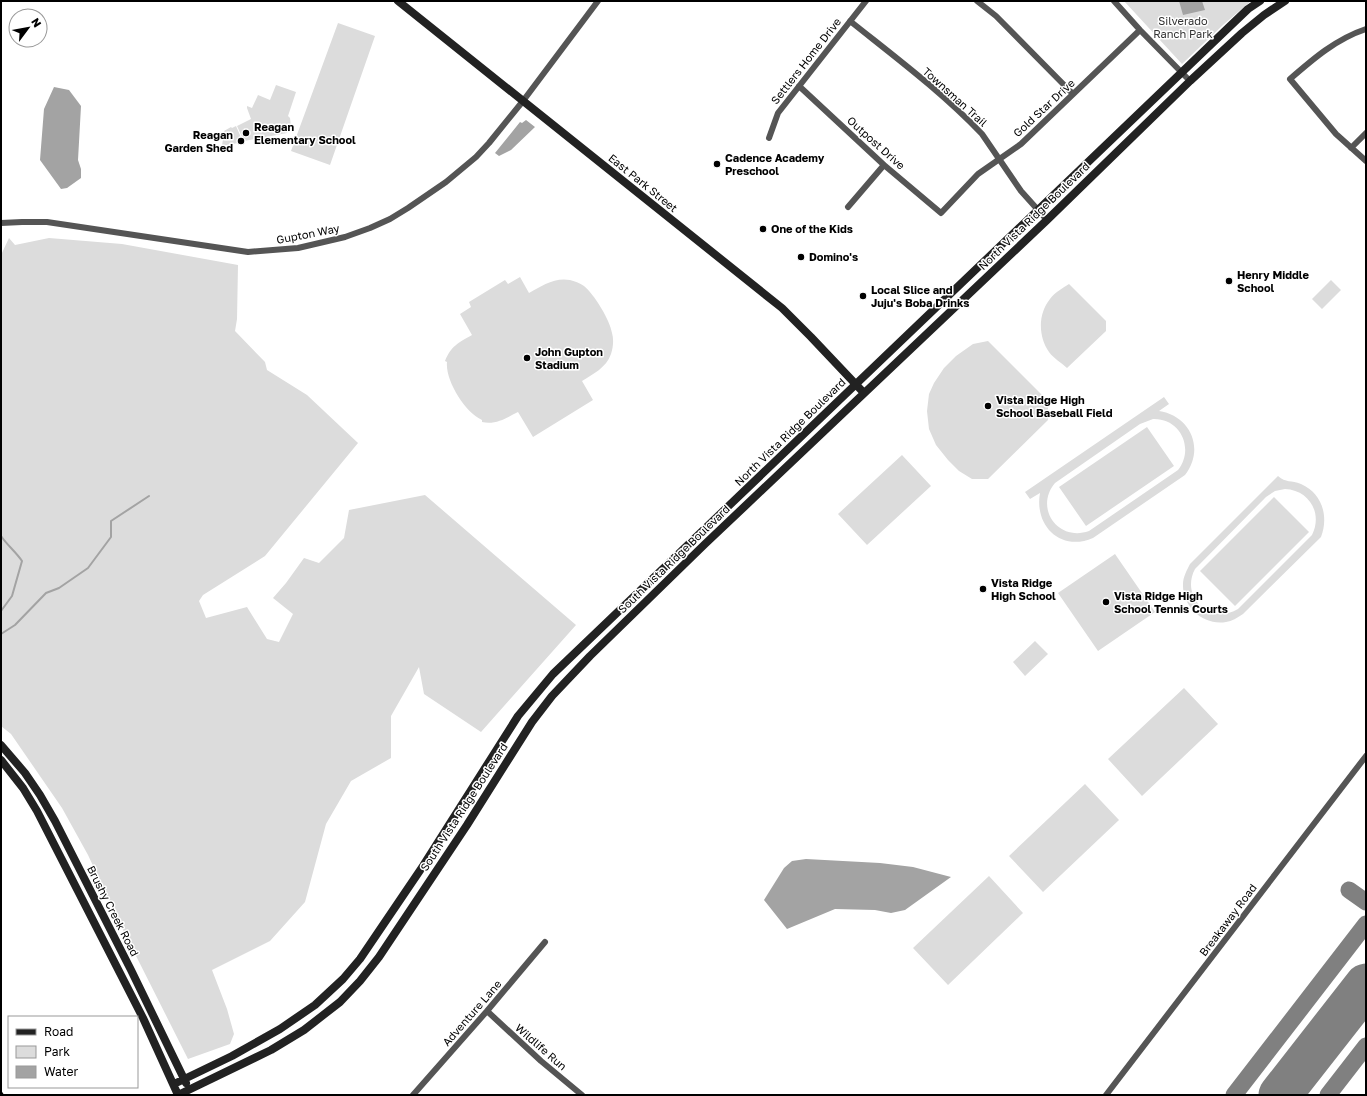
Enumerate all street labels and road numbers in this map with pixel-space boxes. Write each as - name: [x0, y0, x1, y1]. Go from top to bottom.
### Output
- street label: Settlers Home Drive: [768, 15, 843, 106]
- street label: Townsman Trail: [921, 64, 991, 129]
- street label: Gold Star Drive: [1010, 76, 1077, 139]
- street label: Outpost Drive: [845, 113, 908, 172]
- street label: East Park Street: [606, 151, 680, 214]
- street label: North Vista Ridge Boulevard: [975, 159, 1092, 272]
- street label: Gupton Way: [275, 221, 341, 246]
- street label: North Vista Ridge Boulevard: [731, 375, 848, 488]
- street label: South Vista Ridge Boulevard: [615, 502, 732, 615]
- street label: South Vista Ridge Boulevard: [417, 740, 510, 873]
- street label: Brushy Creek Road: [85, 863, 142, 958]
- street label: Breakaway Road: [1196, 881, 1259, 958]
- street label: Adventure Lane: [439, 977, 504, 1048]
- street label: Wildlife Run: [513, 1021, 570, 1072]

